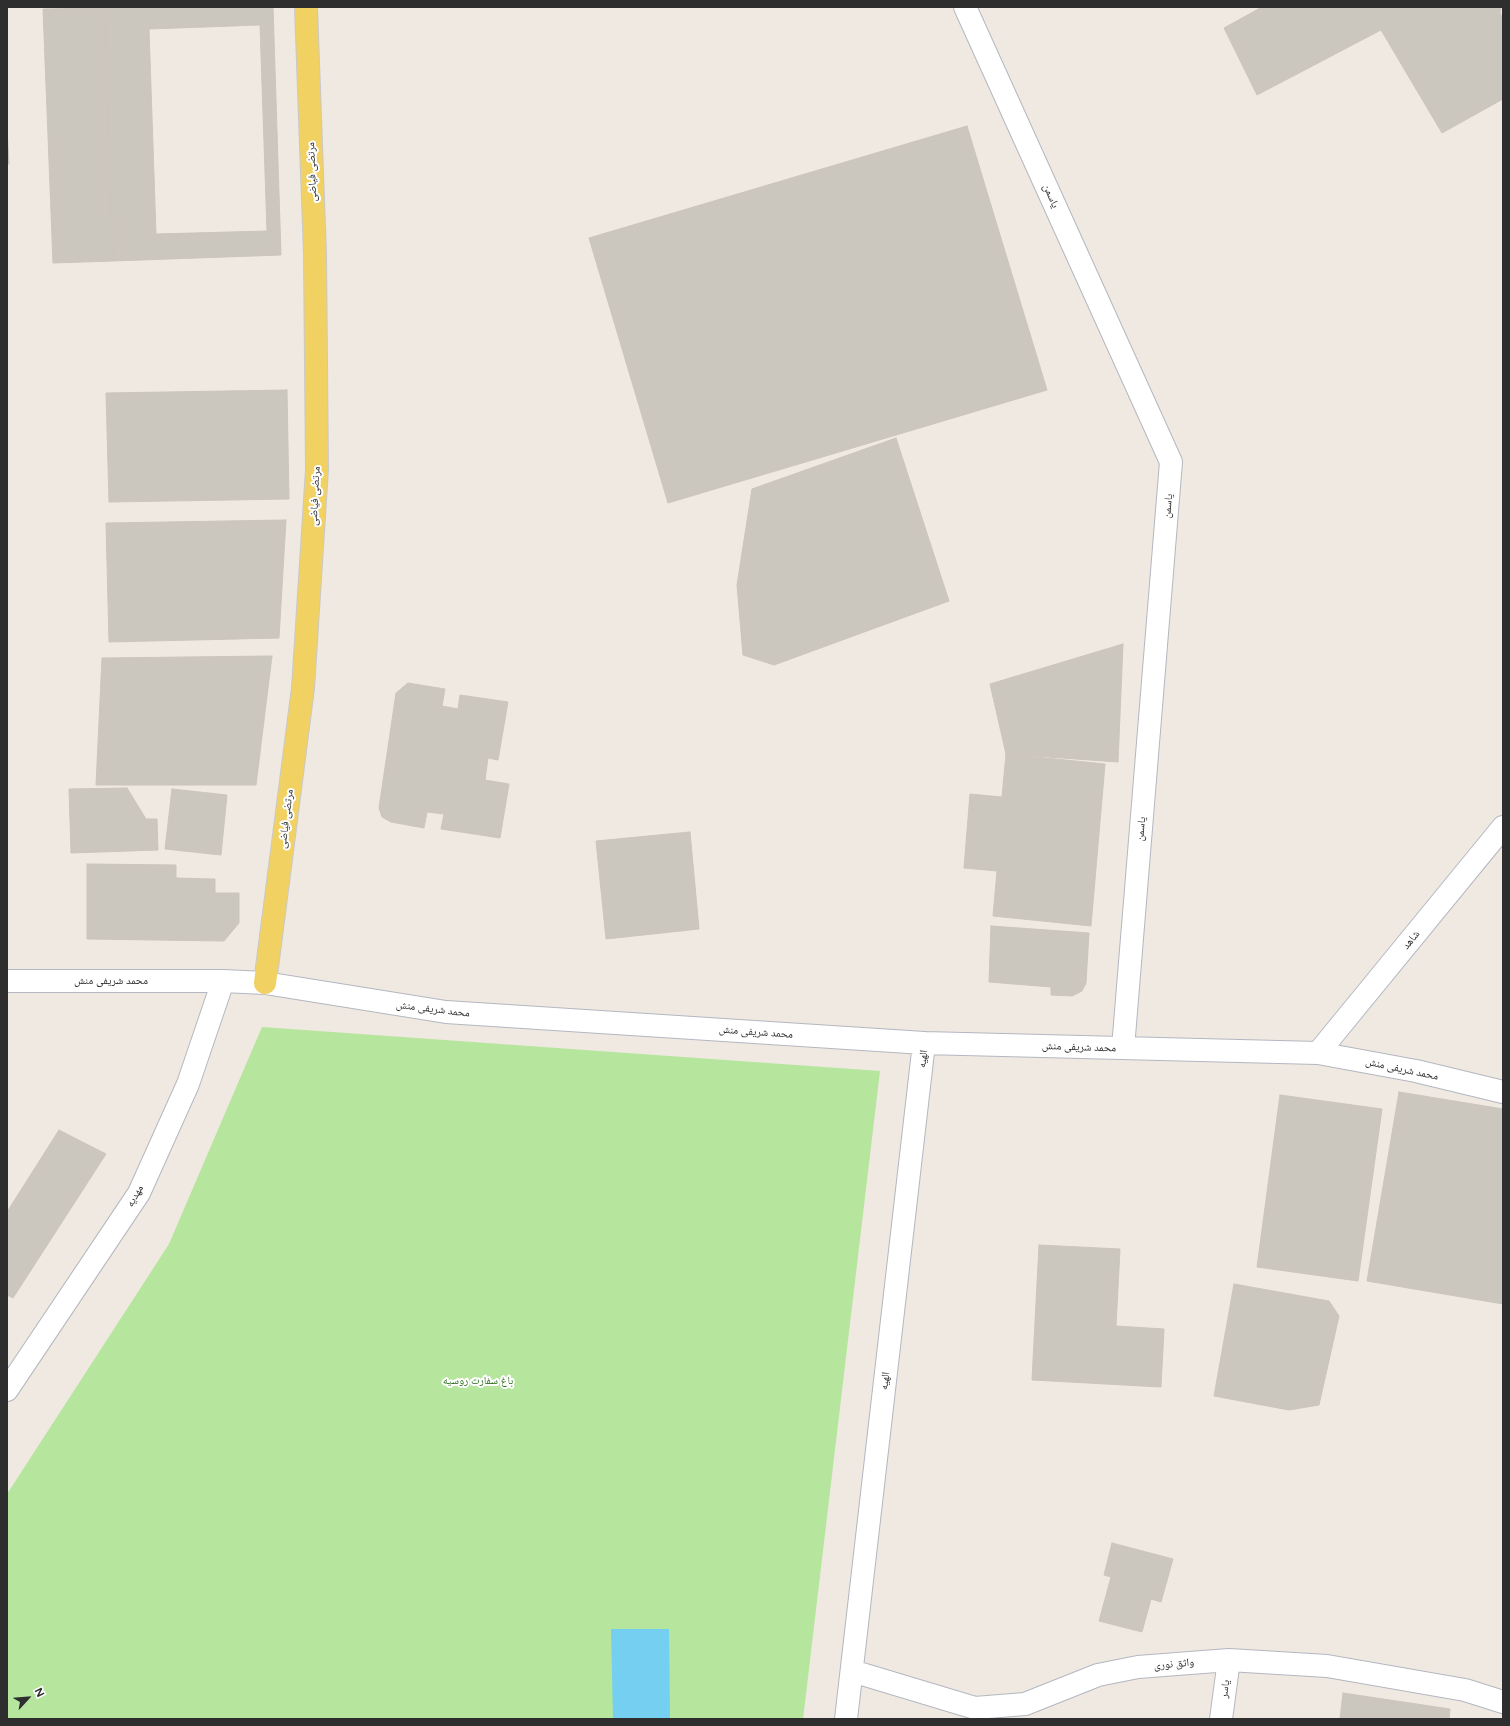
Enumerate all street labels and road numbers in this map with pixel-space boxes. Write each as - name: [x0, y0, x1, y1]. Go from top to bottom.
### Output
- street label: مرتضی فیاضی: [304, 142, 320, 202]
- street label: یاسمن: [1040, 182, 1062, 210]
- street label: مرتضی فیاضی: [307, 466, 323, 526]
- street label: یاسمن: [1160, 493, 1176, 519]
- street label: مرتضی فیاضی: [276, 789, 296, 849]
- street label: یاسمن: [1133, 816, 1149, 842]
- street label: شاهد: [1399, 928, 1423, 952]
- street label: محمد شریفی منش: [74, 974, 148, 988]
- street label: محمد شریفی منش: [395, 998, 471, 1020]
- street label: محمد شریفی منش: [719, 1023, 793, 1041]
- street label: محمد شریفی منش: [1042, 1039, 1116, 1055]
- street label: الهیه: [915, 1049, 931, 1069]
- street label: محمد شریفی منش: [1364, 1055, 1440, 1083]
- street label: مهدیه: [123, 1183, 147, 1209]
- street label: الهیه: [877, 1371, 893, 1391]
- street label: واثق نوری: [1153, 1656, 1195, 1672]
- street label: یاسر: [1217, 1679, 1233, 1699]

